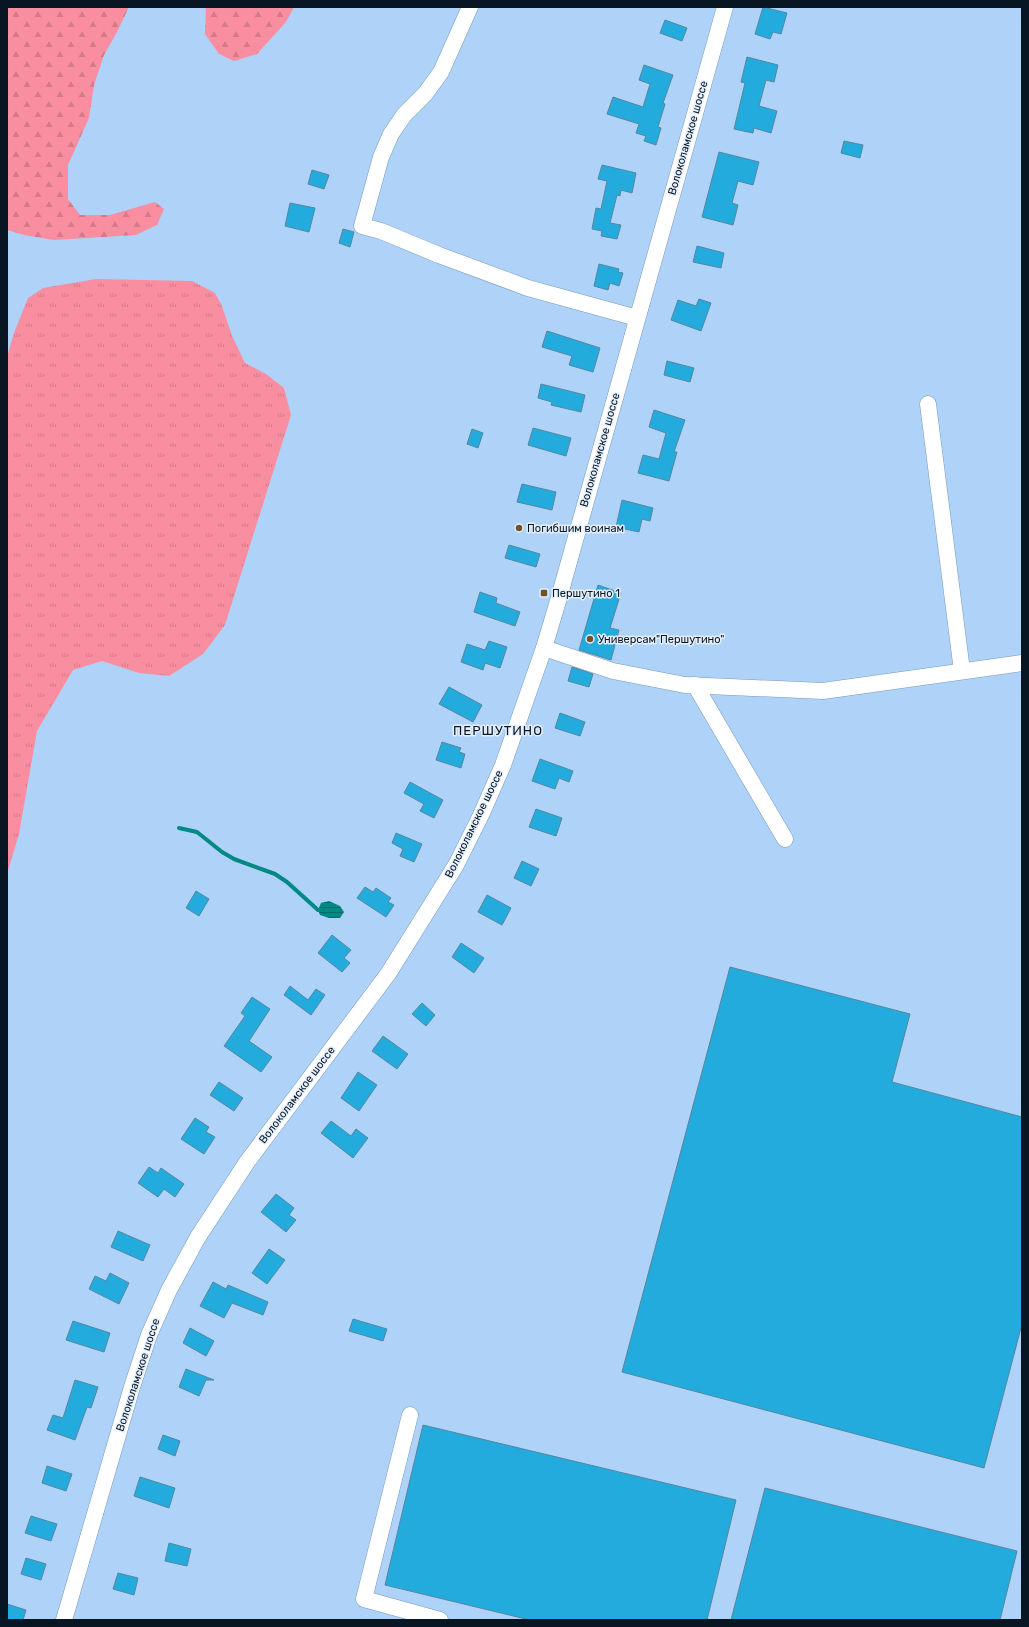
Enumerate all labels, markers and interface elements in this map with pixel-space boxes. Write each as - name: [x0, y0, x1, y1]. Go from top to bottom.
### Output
- street label: Волоколамское шоссе: [665, 79, 711, 197]
- street label: Волоколамское шоссе: [577, 391, 623, 509]
- place label: Погибшим воинам: [527, 522, 624, 535]
- marker: Погибшим воинам: [514, 523, 524, 533]
- place label: Першутино 1: [552, 587, 620, 600]
- marker: Першутино 1: [539, 588, 549, 598]
- place label: Универсам"Першутино": [598, 633, 724, 646]
- marker: Универсам"Першутино": [585, 634, 595, 644]
- district label: ПЕРШУТИНО: [453, 723, 543, 738]
- street label: Волоколамское шоссе: [442, 768, 506, 880]
- street label: Волоколамское шоссе: [256, 1044, 338, 1146]
- street label: Волоколамское шоссе: [114, 1317, 162, 1433]

